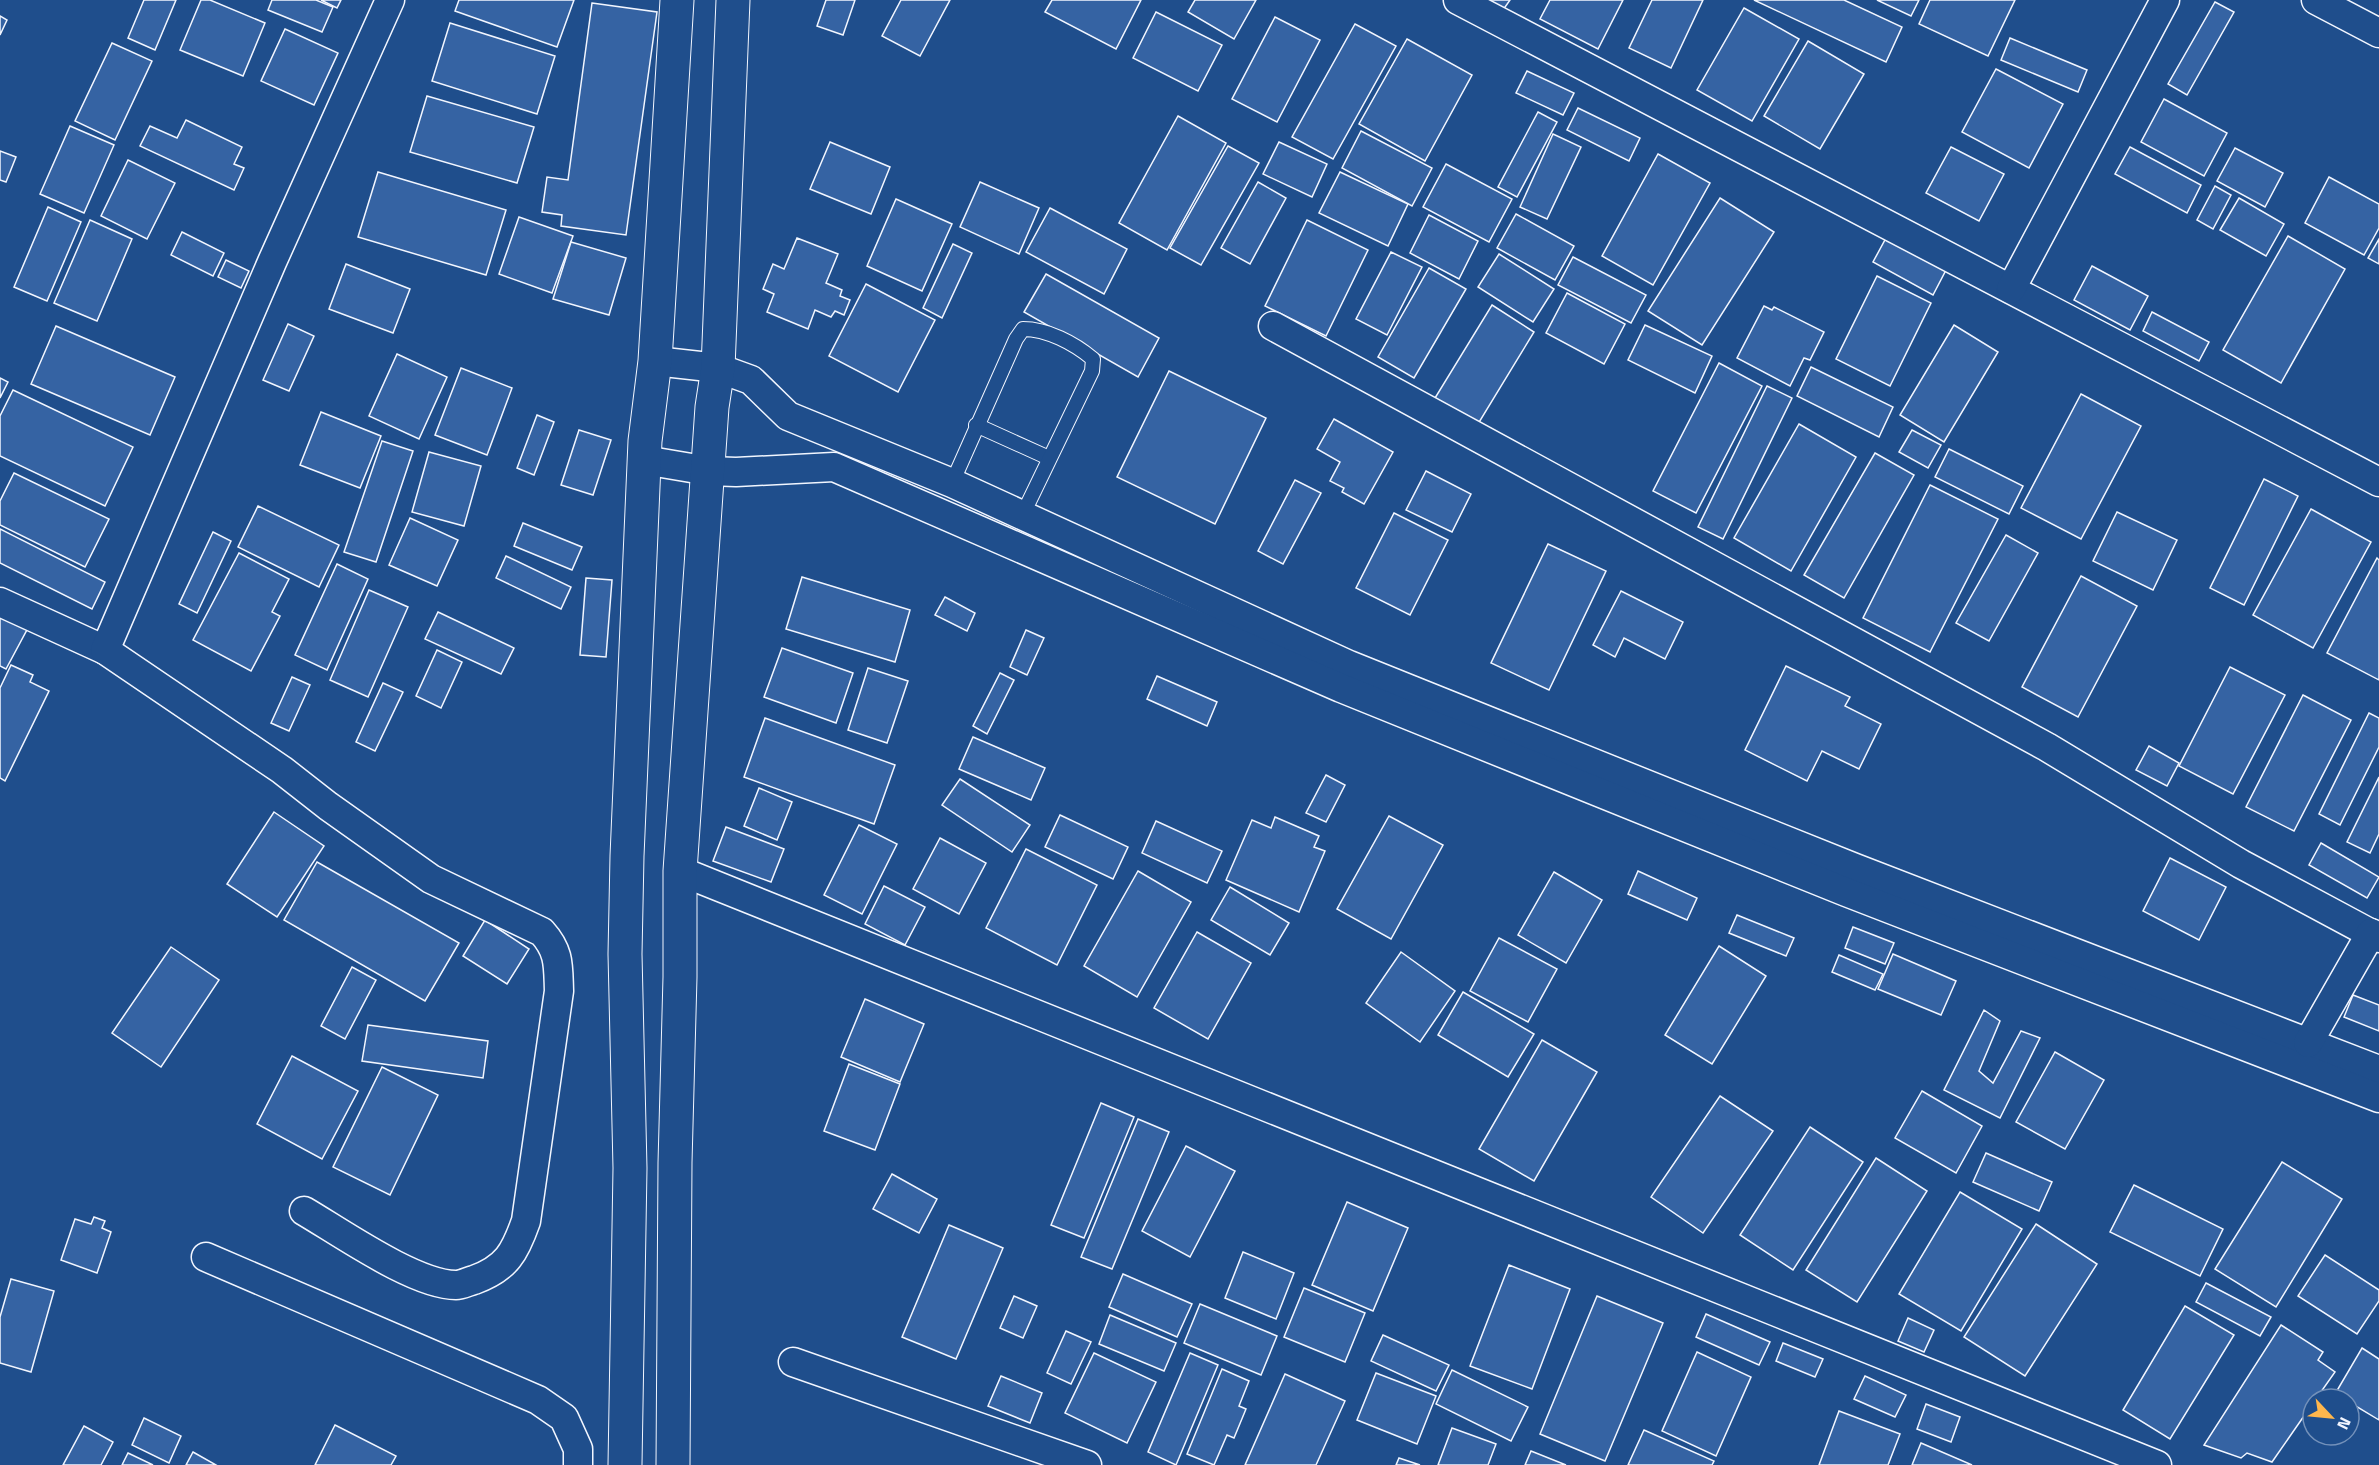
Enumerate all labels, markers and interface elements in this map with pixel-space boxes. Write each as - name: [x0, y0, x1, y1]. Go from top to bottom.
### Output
- north arrow: [2301, 1387, 2361, 1447]
- text: N: [2331, 1413, 2358, 1434]

